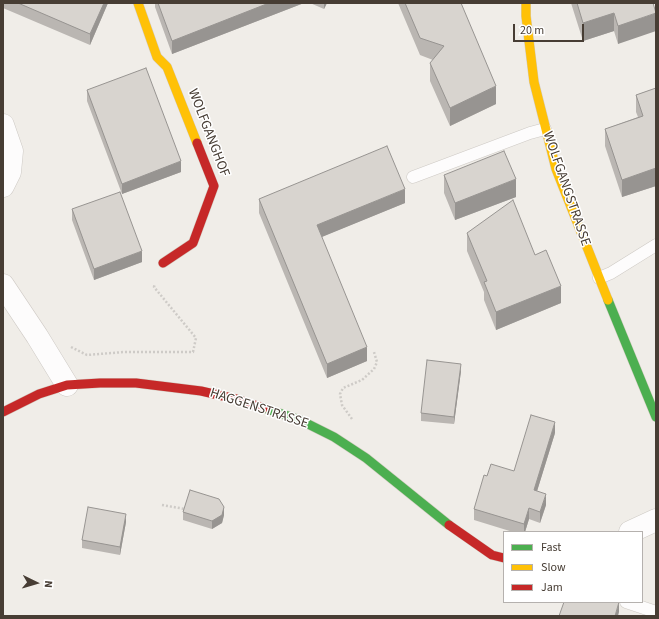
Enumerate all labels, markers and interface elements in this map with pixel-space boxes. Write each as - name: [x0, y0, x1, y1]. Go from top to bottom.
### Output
- scale bar: [515, 16, 586, 42]
- text: 20 m: [520, 22, 544, 39]
- street label: WOLFGANGHOF: [183, 87, 233, 179]
- street label: WOLFGANGSTRASSE: [539, 130, 593, 248]
- street label: HAGGENSTRASSE: [208, 385, 310, 433]
- legend: [503, 531, 643, 603]
- text: Fast: [541, 539, 561, 556]
- text: Slow: [541, 559, 566, 576]
- north arrow: [16, 563, 56, 603]
- text: Jam: [541, 579, 563, 596]
- text: N: [41, 580, 56, 588]

